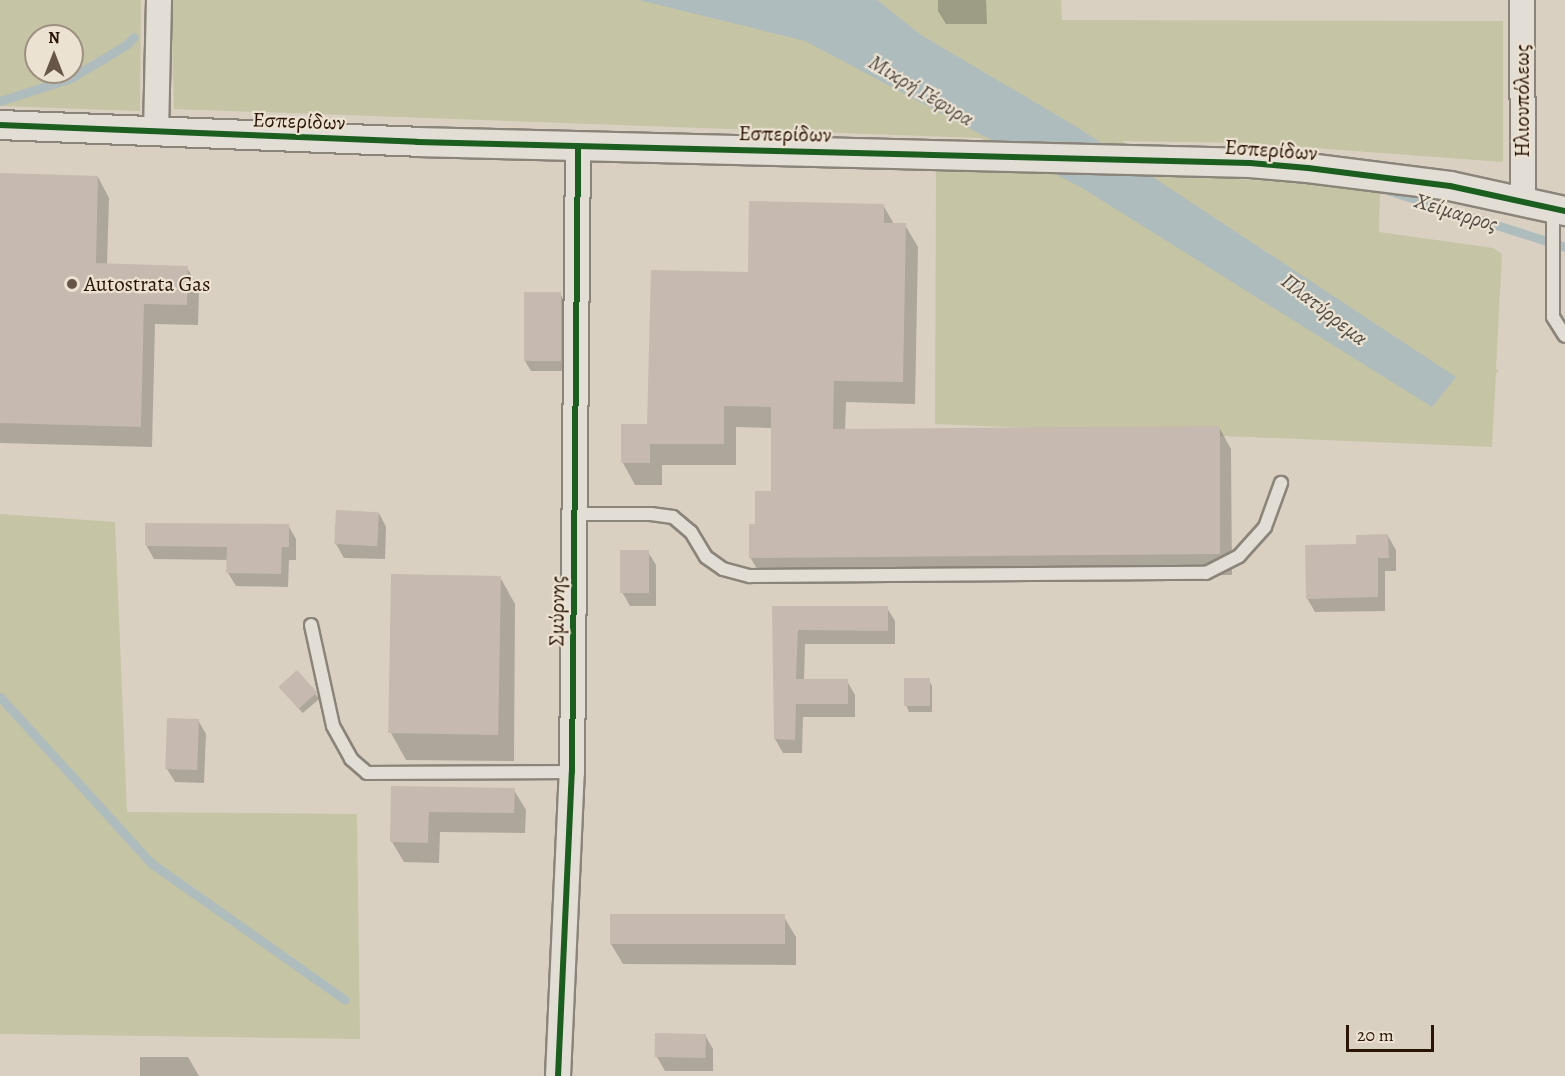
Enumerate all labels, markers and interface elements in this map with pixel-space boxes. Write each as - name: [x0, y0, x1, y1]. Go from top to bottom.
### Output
- north arrow: [24, 24, 84, 84]
- text: N: [48, 27, 60, 49]
- street label: Ηλιουπόλεως: [1509, 44, 1535, 158]
- water label: Μικρή Γέφυρα: [864, 49, 978, 133]
- street label: Εσπερίδων: [252, 107, 346, 135]
- street label: Εσπερίδων: [738, 121, 832, 147]
- street label: Εσπερίδων: [1224, 134, 1318, 166]
- water label: Χείμαρρος: [1411, 188, 1501, 238]
- water label: Πλατύρρεμα: [1275, 268, 1373, 352]
- place label: Autostrata Gas: [84, 271, 210, 297]
- marker: Autostrata Gas: [65, 277, 79, 291]
- street label: Σμύρνης: [544, 576, 570, 646]
- scale bar: [1349, 1013, 1438, 1051]
- text: 20 m: [1357, 1023, 1394, 1047]

